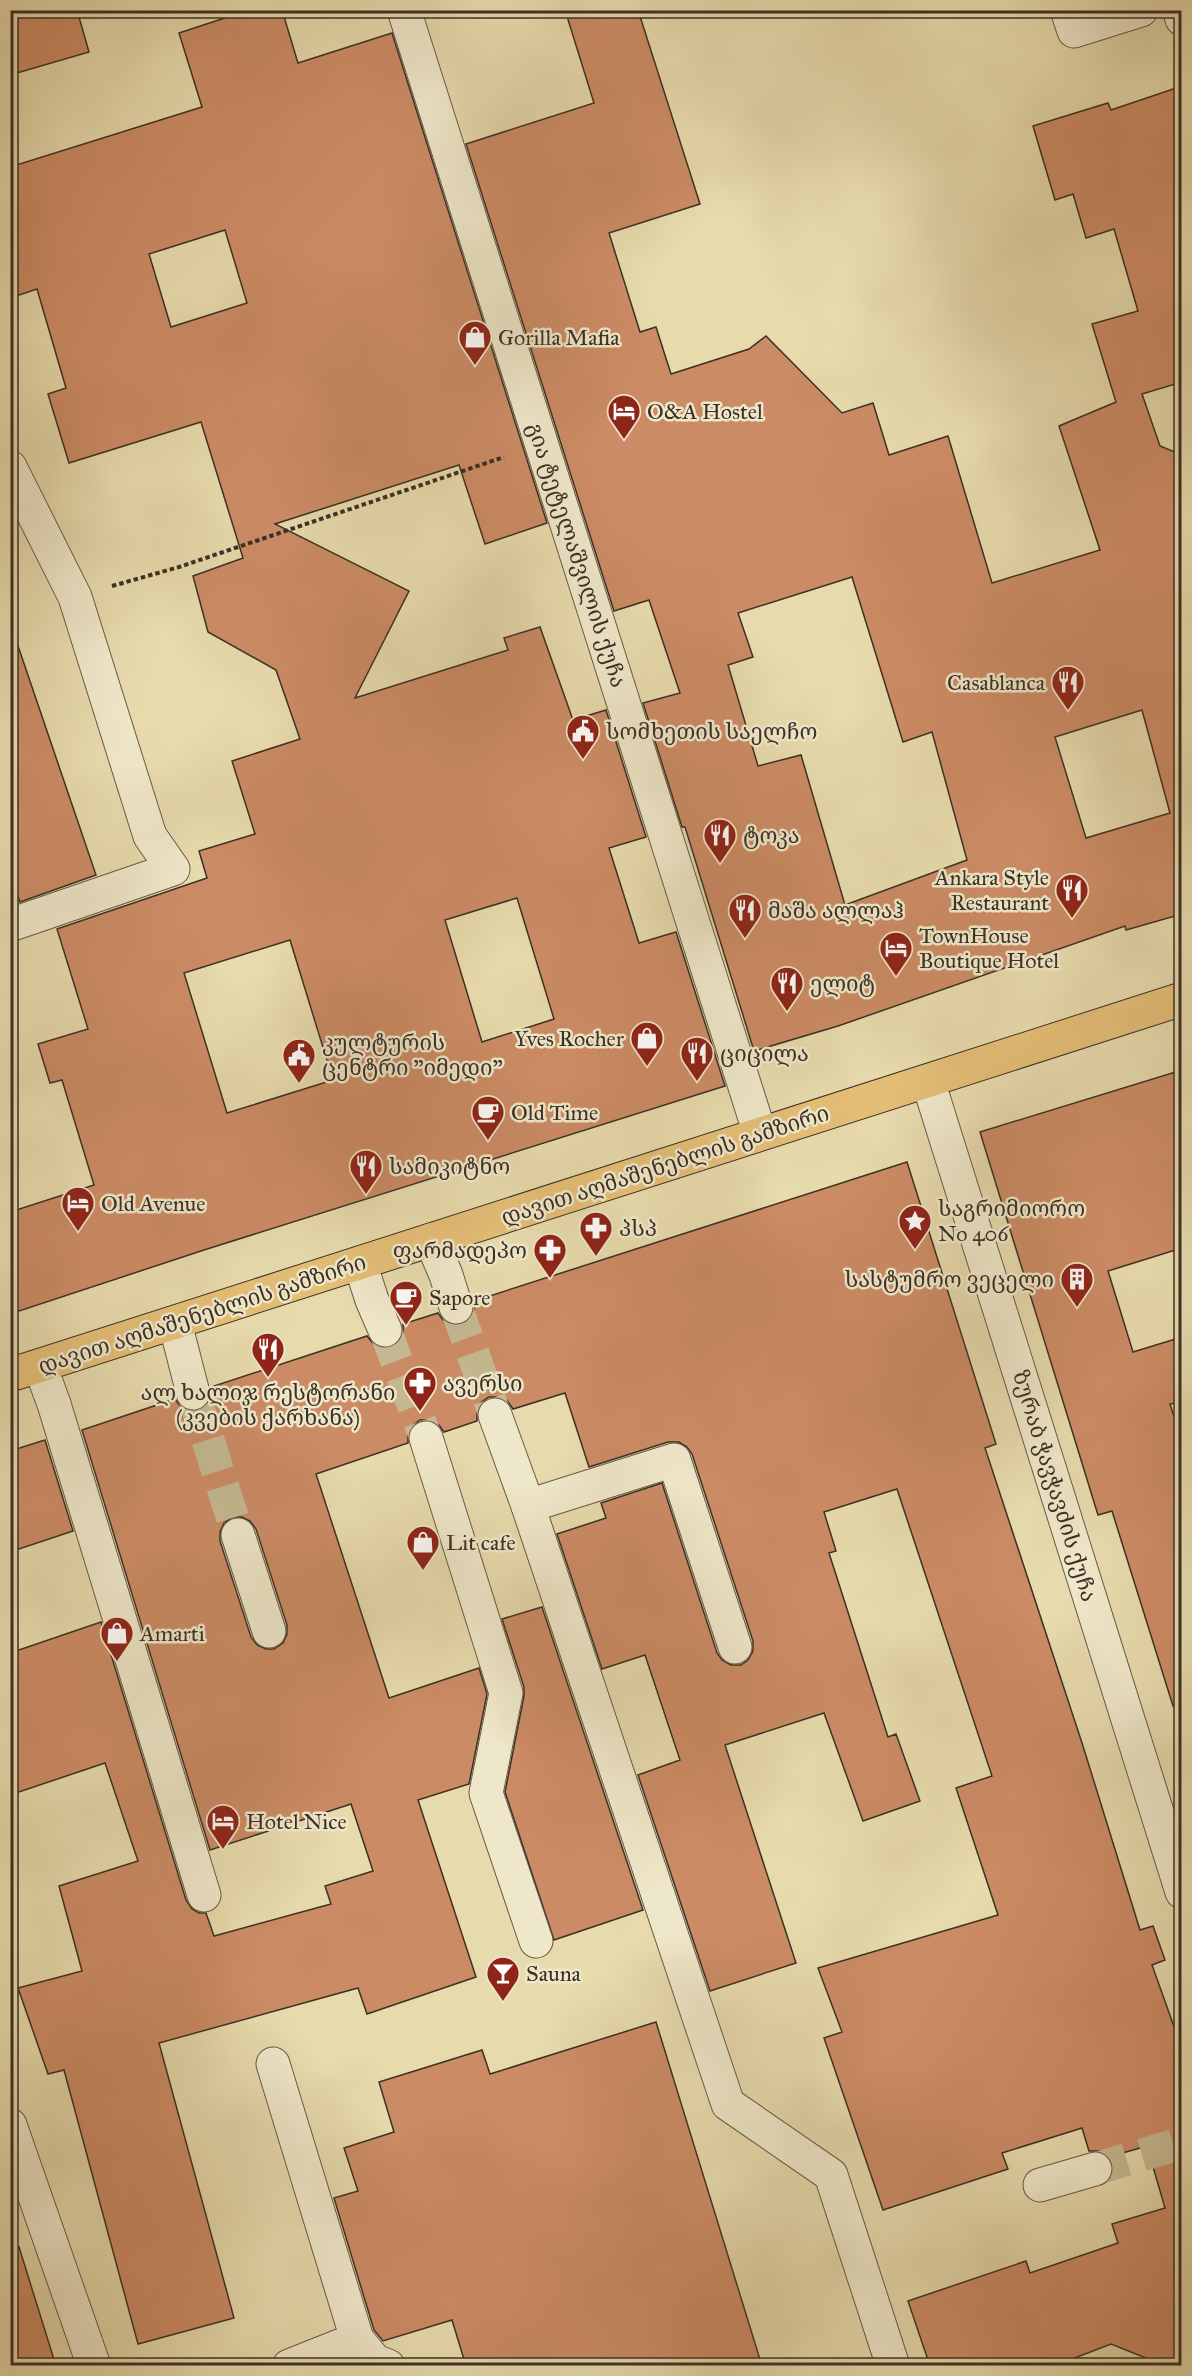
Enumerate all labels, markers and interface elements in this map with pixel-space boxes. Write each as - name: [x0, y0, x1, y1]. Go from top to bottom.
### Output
- shop icon: Gorilla Mafia: [457, 319, 493, 366]
- place label: Gorilla Mafia: [498, 324, 620, 351]
- hotel icon: O&A Hostel: [606, 393, 642, 440]
- place label: O&A Hostel: [647, 398, 763, 425]
- street label: გია ტეტელაშვილის ქუჩა: [521, 419, 633, 691]
- restaurant icon: Casablanca: [1050, 664, 1086, 711]
- place label: Casablanca: [947, 669, 1046, 696]
- public building icon: სომხეთის საელჩო: [565, 713, 601, 760]
- place label: სომხეთის საელჩო: [606, 718, 817, 745]
- restaurant icon: ტოკა: [702, 817, 738, 864]
- place label: ტოკა: [743, 822, 800, 849]
- place label: Ankara Style Restaurant: [934, 864, 1049, 916]
- restaurant icon: Ankara Style Restaurant: [1054, 872, 1090, 919]
- restaurant icon: მაშა ალლაჰ: [727, 892, 763, 939]
- place label: მაშა ალლაჰ: [768, 897, 904, 924]
- place label: TownHouse Boutique Hotel: [919, 922, 1059, 974]
- hotel icon: TownHouse Boutique Hotel: [878, 930, 914, 977]
- restaurant icon: ელიტ: [769, 965, 805, 1012]
- place label: ელიტ: [810, 970, 875, 997]
- shop icon: Yves Rocher: [629, 1020, 665, 1067]
- place label: Yves Rocher: [514, 1025, 625, 1052]
- place label: კულტურის ცენტრი "იმედი": [322, 1029, 503, 1081]
- restaurant icon: ციცილა: [679, 1035, 715, 1082]
- public building icon: კულტურის ცენტრი "იმედი": [281, 1037, 317, 1084]
- place label: ციცილა: [720, 1040, 809, 1067]
- cafe icon: Old Time: [470, 1094, 506, 1141]
- street label: დავით აღმაშენებლის გამზირი: [498, 1099, 832, 1231]
- place label: Old Time: [511, 1099, 598, 1126]
- restaurant icon: სამიკიტნო: [348, 1148, 384, 1195]
- place label: სამიკიტნო: [389, 1153, 510, 1180]
- hotel icon: Old Avenue: [60, 1185, 96, 1232]
- place label: Old Avenue: [101, 1190, 206, 1217]
- place label: საგრიმიორო No 406: [938, 1195, 1085, 1247]
- place icon: საგრიმიორო No 406: [897, 1203, 933, 1250]
- pharmacy icon: პსპ: [578, 1210, 614, 1257]
- place label: პსპ: [619, 1215, 657, 1242]
- pharmacy icon: ფარმადეპო: [532, 1232, 568, 1279]
- place label: ფარმადეპო: [393, 1237, 527, 1264]
- street label: დავით აღმაშენებლის გამზირი: [35, 1248, 369, 1380]
- building icon: სასტუმრო ვეცელი: [1059, 1261, 1095, 1308]
- place label: სასტუმრო ვეცელი: [845, 1266, 1054, 1293]
- cafe icon: Sapore: [388, 1279, 424, 1326]
- place label: Sapore: [429, 1284, 490, 1311]
- restaurant icon: ალ ხალიჯ რესტორანი (კვების ქარხანა): [250, 1331, 286, 1378]
- pharmacy icon: ავერსი: [402, 1365, 438, 1412]
- street label: ზურაბ ჭავჭავძის ქუჩა: [1007, 1367, 1103, 1605]
- place label: ავერსი: [443, 1370, 523, 1397]
- place label: ალ ხალიჯ რესტორანი (კვების ქარხანა): [141, 1379, 395, 1431]
- shop icon: Lit cafe: [405, 1524, 441, 1571]
- place label: Lit cafe: [446, 1529, 516, 1556]
- shop icon: Amarti: [99, 1615, 135, 1662]
- place label: Amarti: [139, 1620, 205, 1647]
- hotel icon: Hotel Nice: [205, 1803, 241, 1850]
- place label: Hotel Nice: [246, 1808, 347, 1835]
- bar icon: Sauna: [485, 1955, 521, 2002]
- place label: Sauna: [526, 1960, 582, 1987]

